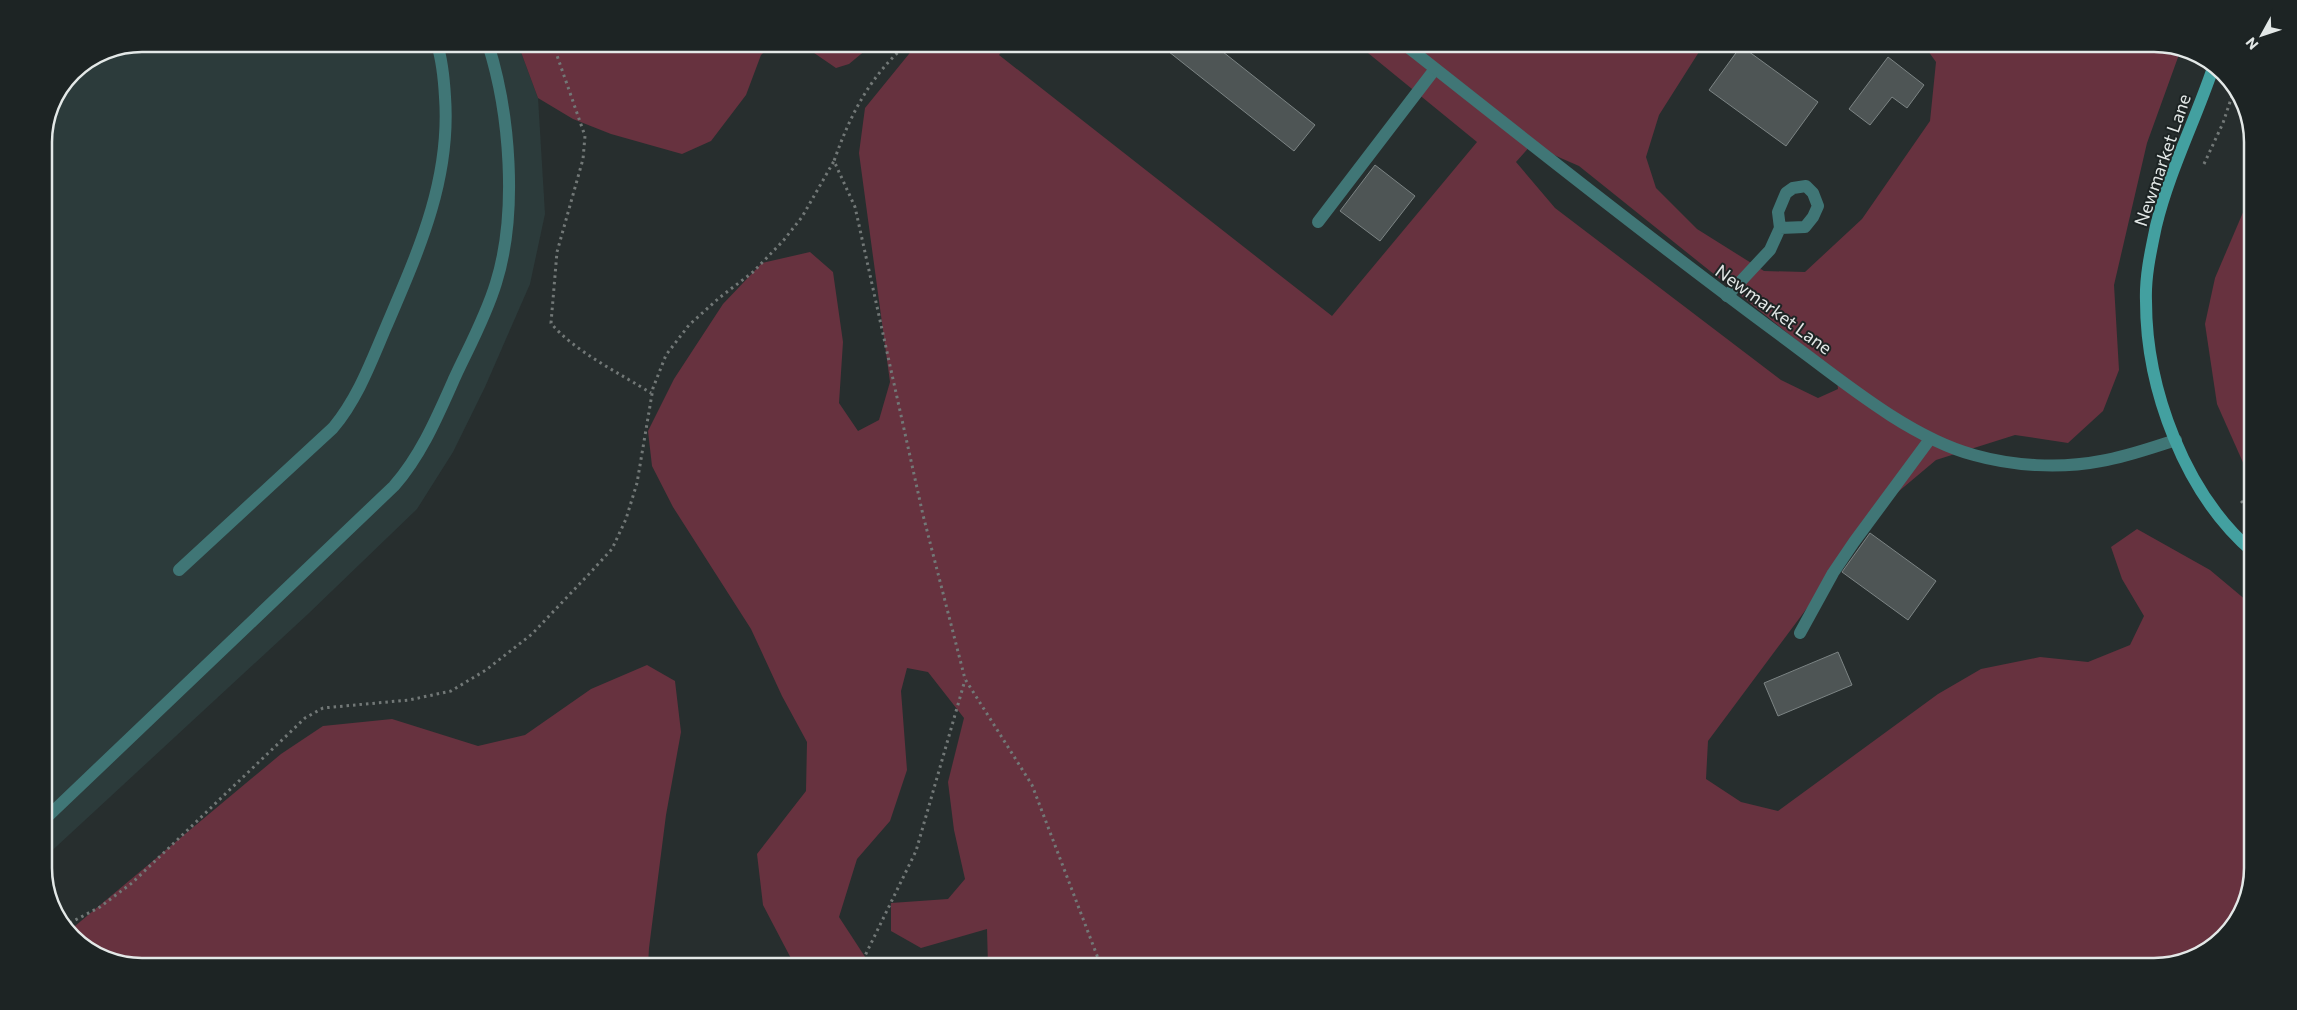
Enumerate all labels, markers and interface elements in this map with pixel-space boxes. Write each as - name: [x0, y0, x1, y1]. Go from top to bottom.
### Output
- north arrow: [2237, 10, 2287, 60]
- text: N: [2242, 34, 2262, 53]
- street label: Newmarket Lane: [2129, 91, 2195, 229]
- street label: Newmarket Lane: [1711, 259, 1837, 359]

